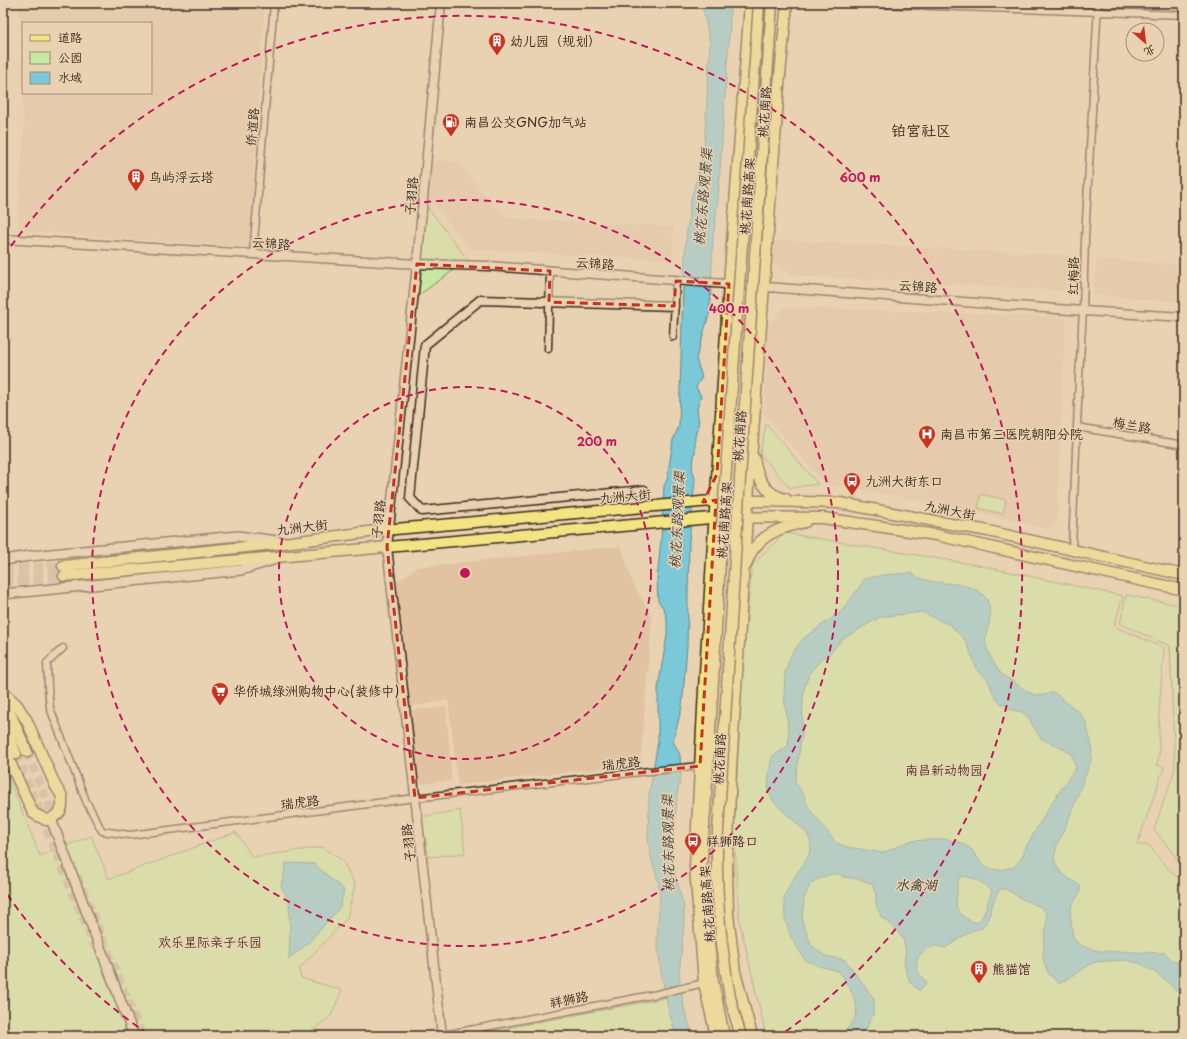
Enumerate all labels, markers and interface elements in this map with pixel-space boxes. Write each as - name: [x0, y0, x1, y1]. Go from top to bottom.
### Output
- legend: [22, 22, 152, 94]
- north arrow: [1125, 22, 1165, 62]
- text: 道路: [58, 28, 82, 46]
- building icon: 幼儿园（规划）: [487, 31, 507, 56]
- place label: 幼儿园（规划）: [510, 31, 601, 50]
- text: 北: [1141, 41, 1159, 61]
- text: 公园: [58, 48, 82, 66]
- text: 水域: [58, 68, 82, 86]
- street label: 桃花南路: [752, 85, 775, 139]
- street label: 侨谊路: [240, 107, 263, 147]
- fuel station icon: 南昌公交GNG加气站: [441, 112, 461, 137]
- place label: 南昌公交GNG加气站: [464, 112, 587, 131]
- district label: 铂宫社区: [891, 118, 951, 141]
- water label: 桃花东路观景渠: [688, 146, 717, 247]
- street label: 桃花南路高架: [734, 156, 759, 236]
- building icon: 鸟屿浮云塔: [126, 167, 146, 192]
- place label: 鸟屿浮云塔: [149, 167, 214, 186]
- text: 600 m: [840, 168, 880, 186]
- street label: 子羽路: [399, 176, 422, 216]
- street label: 云锦路: [251, 232, 291, 253]
- street label: 云锦路: [575, 252, 615, 273]
- street label: 红梅路: [1063, 256, 1082, 296]
- street label: 云锦路: [898, 275, 938, 296]
- text: 400 m: [709, 299, 749, 317]
- street label: 桃花南路: [727, 409, 750, 463]
- street label: 梅兰路: [1111, 412, 1153, 437]
- hospital icon: 南昌市第三医院朝阳分院: [917, 424, 937, 449]
- place label: 南昌市第三医院朝阳分院: [940, 424, 1083, 443]
- text: 200 m: [577, 432, 617, 450]
- water label: 桃花东路观景渠: [663, 469, 690, 569]
- bus stop icon: 九洲大街东口: [842, 471, 862, 496]
- place label: 九洲大街东口: [865, 471, 943, 490]
- street label: 桃花南路高架: [711, 480, 736, 560]
- street label: 九洲大街: [598, 484, 652, 507]
- street label: 九洲大街: [923, 495, 977, 524]
- street label: 子羽路: [366, 499, 389, 539]
- street label: 九洲大街: [275, 514, 329, 539]
- centre of rings: [458, 566, 472, 580]
- supermarket icon: 华侨城绿洲购物中心(装修中): [210, 681, 230, 706]
- place label: 华侨城绿洲购物中心(装修中): [233, 681, 399, 700]
- street label: 桃花南路: [708, 733, 729, 785]
- street label: 瑞虎路: [600, 751, 641, 774]
- park label: 南昌新动物园: [905, 760, 983, 779]
- street label: 瑞虎路: [279, 790, 320, 813]
- water label: 桃花东路观景渠: [656, 793, 679, 892]
- street label: 子羽路: [396, 823, 419, 863]
- bus stop icon: 祥狮路口: [683, 831, 703, 856]
- place label: 祥狮路口: [706, 831, 758, 850]
- street label: 桃花南路高架: [694, 864, 719, 944]
- water label: 水禽湖: [895, 874, 939, 895]
- park label: 欢乐星际亲子乐园: [158, 932, 262, 951]
- building icon: 熊猫馆: [969, 959, 989, 984]
- place label: 熊猫馆: [992, 959, 1031, 978]
- street label: 祥狮路: [548, 985, 590, 1012]

